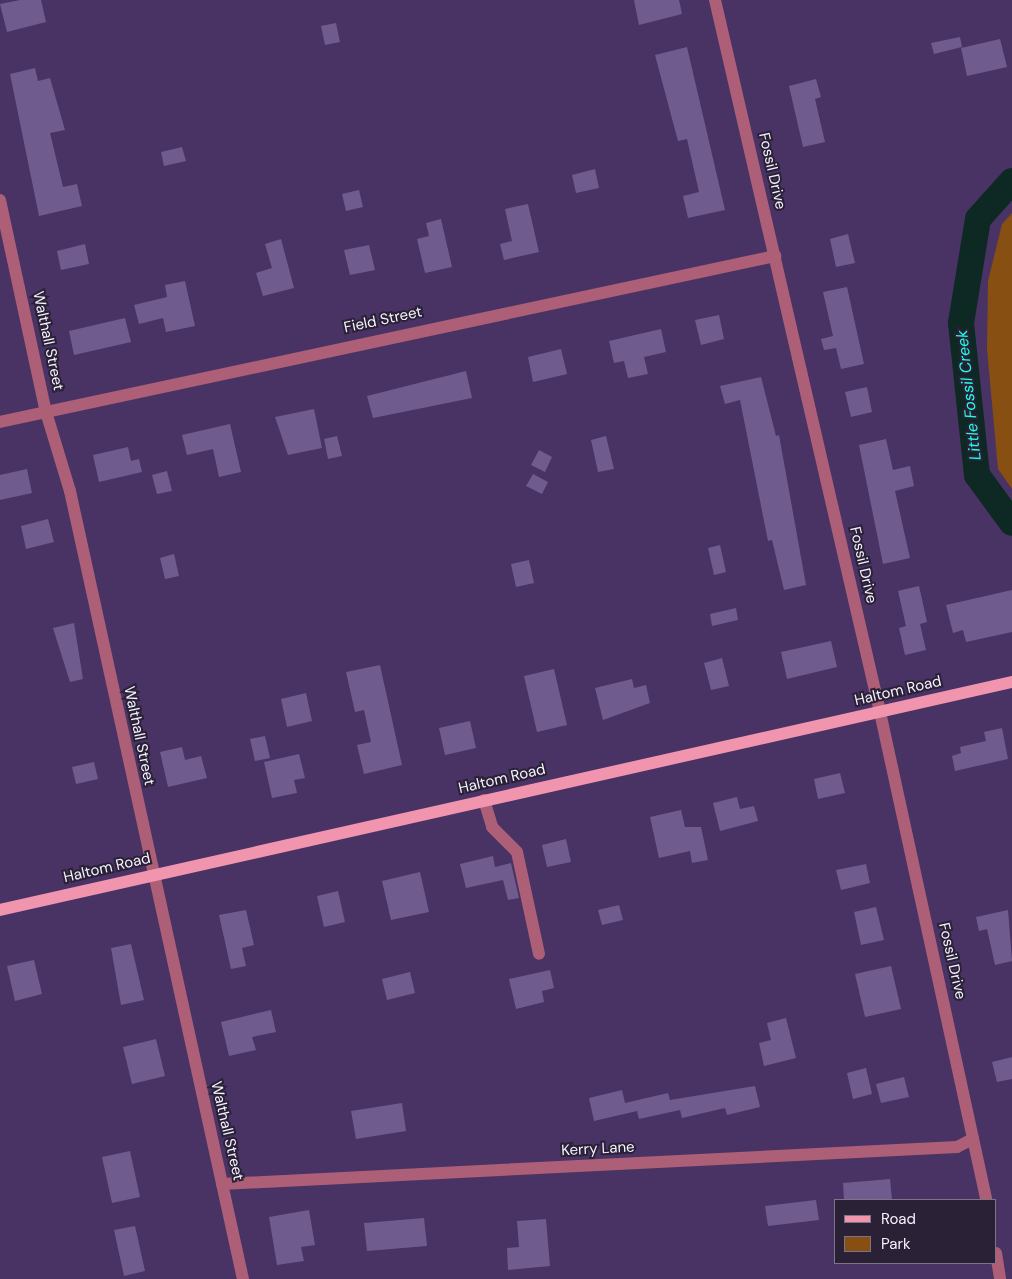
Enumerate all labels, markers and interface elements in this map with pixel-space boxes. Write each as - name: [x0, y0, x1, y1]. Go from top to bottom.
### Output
- street label: Fossil Drive: [754, 131, 790, 211]
- street label: Walthall Street: [29, 290, 67, 392]
- street label: Field Street: [342, 303, 424, 337]
- water label: Little Fossil Creek: [953, 329, 985, 461]
- street label: Fossil Drive: [845, 525, 881, 605]
- street label: Haltom Road: [853, 672, 943, 710]
- street label: Walthall Street: [120, 685, 158, 787]
- street label: Haltom Road: [457, 760, 547, 798]
- street label: Haltom Road: [62, 849, 152, 887]
- street label: Fossil Drive: [934, 921, 970, 1001]
- street label: Walthall Street: [207, 1080, 247, 1182]
- street label: Kerry Lane: [561, 1138, 635, 1160]
- legend: [834, 1199, 997, 1264]
- text: Road: [881, 1209, 916, 1229]
- text: Park: [881, 1234, 911, 1254]

